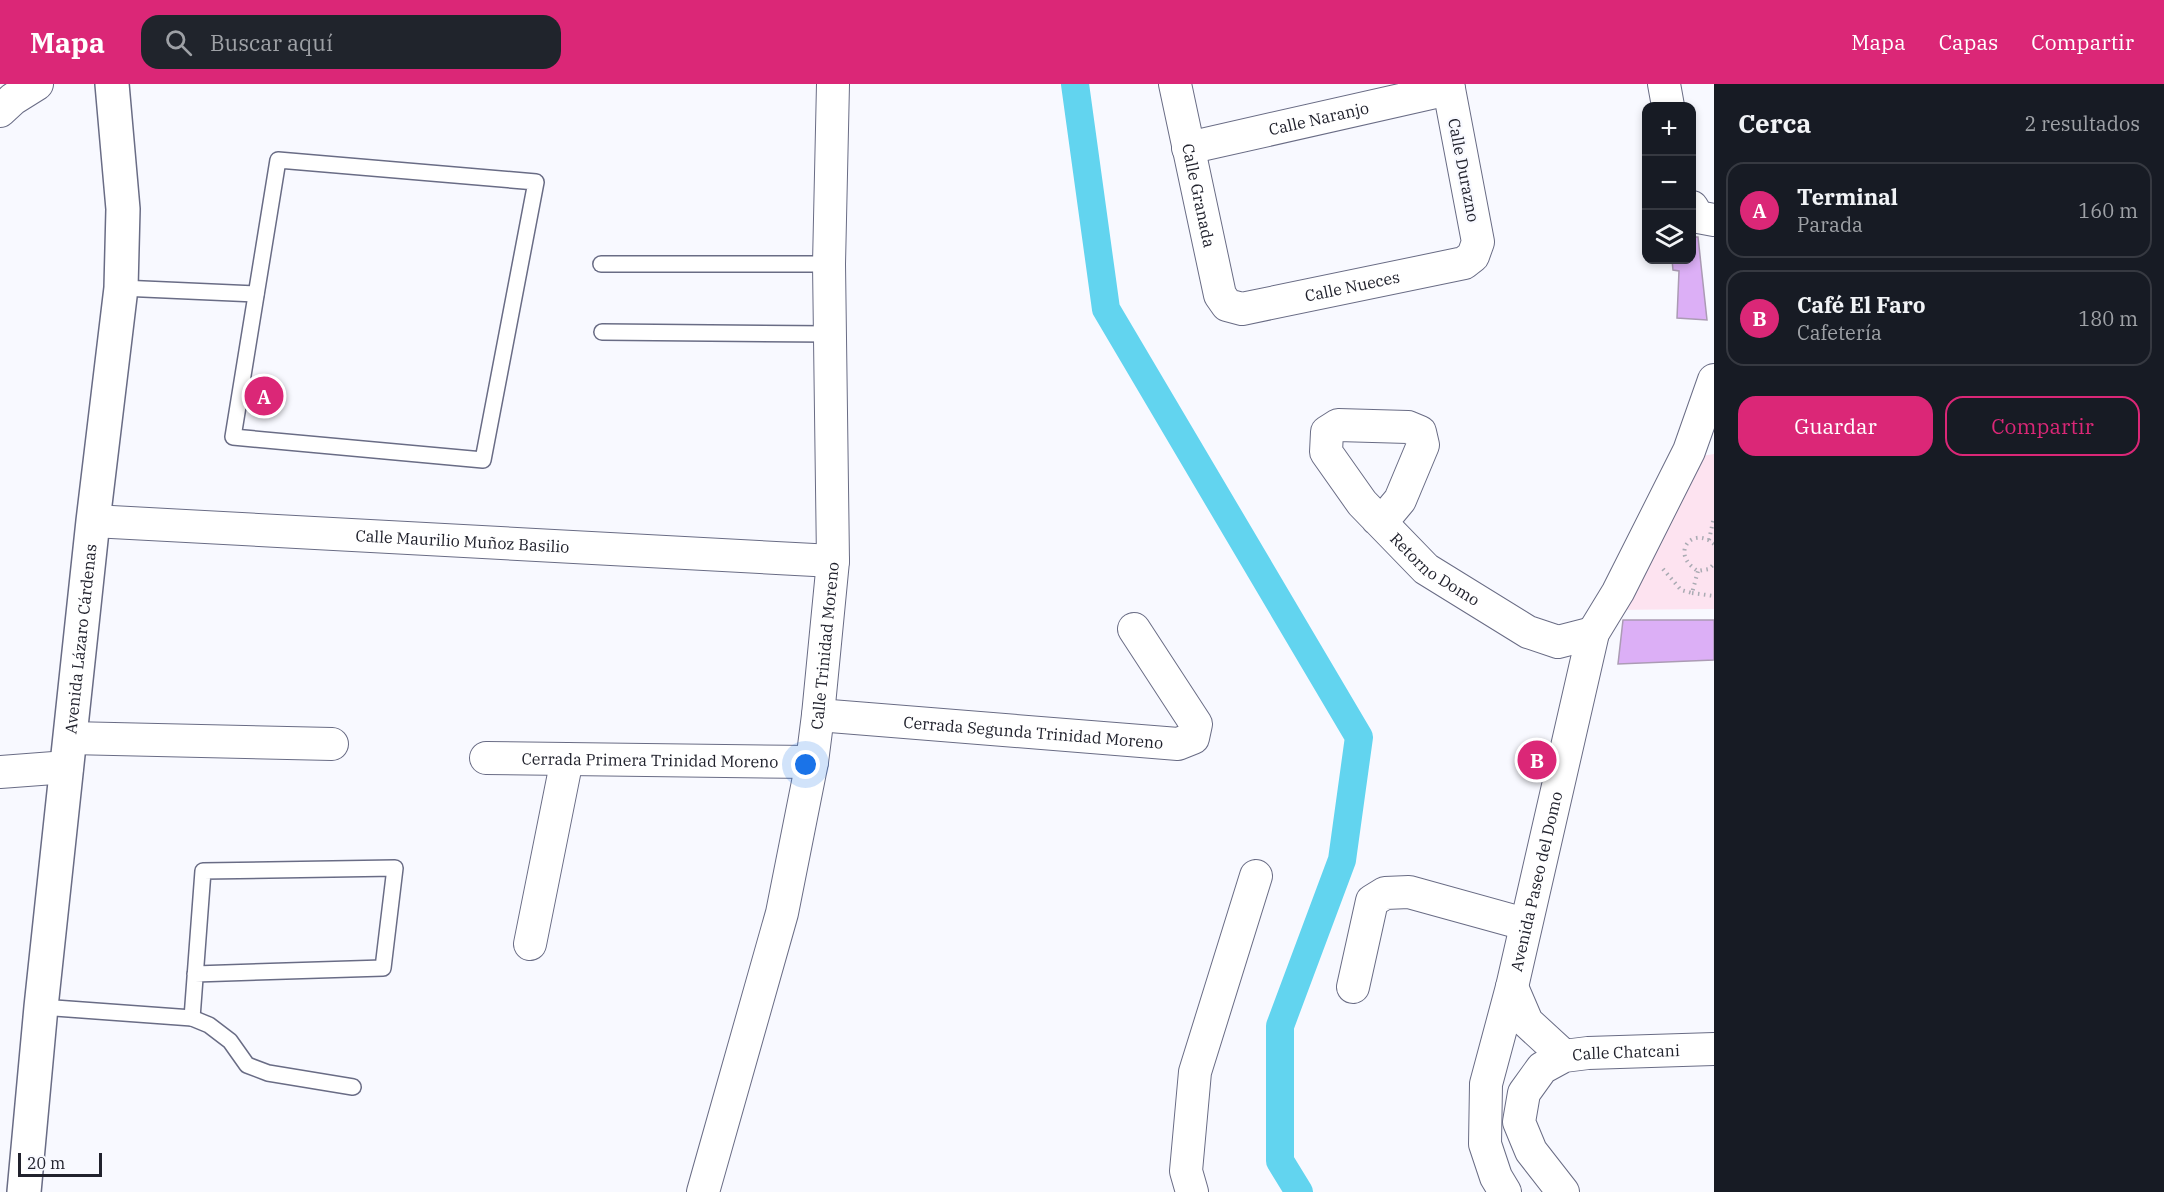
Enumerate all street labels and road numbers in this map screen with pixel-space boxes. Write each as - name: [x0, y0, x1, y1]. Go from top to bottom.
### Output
- street label: Calle Naranjo: [1267, 97, 1371, 139]
- street label: Calle Durazno: [1444, 116, 1484, 224]
- street label: Calle Granada: [1178, 142, 1220, 250]
- street label: Calle Nueces: [1303, 267, 1401, 306]
- street label: Calle Maurilio Muñoz Basilio: [355, 525, 570, 557]
- street label: Retorno Domo: [1386, 528, 1484, 610]
- street label: Avenida Lázaro Cárdenas: [60, 543, 101, 735]
- street label: Calle Trinidad Moreno: [806, 561, 843, 731]
- street label: Cerrada Segunda Trinidad Moreno: [903, 712, 1164, 753]
- street label: Cerrada Primera Trinidad Moreno: [521, 748, 779, 772]
- street label: Avenida Paseo del Domo: [1506, 789, 1566, 973]
- street label: Calle Chatcani: [1571, 1040, 1680, 1065]

